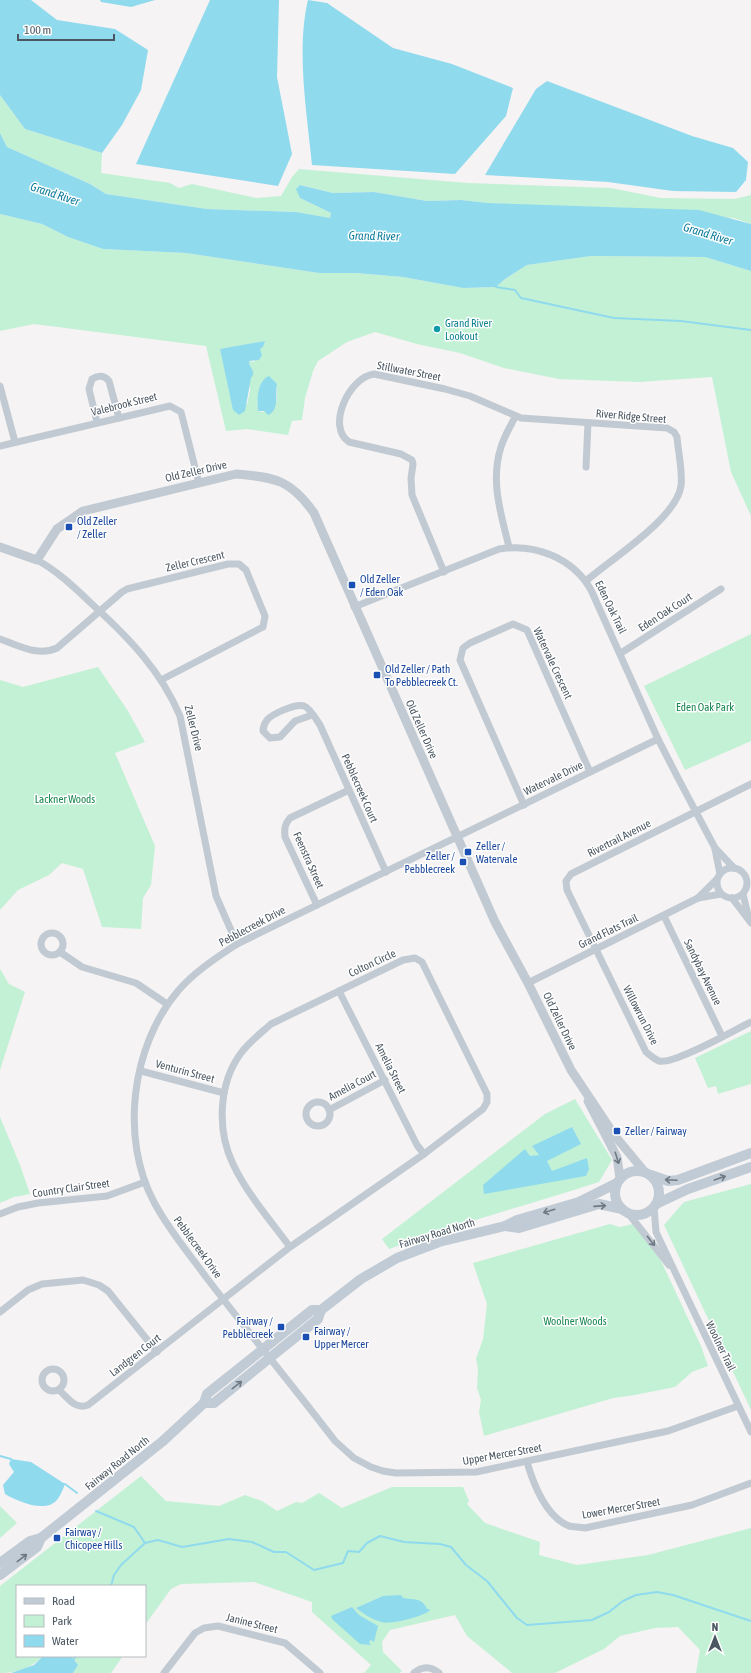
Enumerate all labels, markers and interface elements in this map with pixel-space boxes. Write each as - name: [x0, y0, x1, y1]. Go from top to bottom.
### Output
- scale bar: [18, 16, 114, 42]
- text: 100 m: [24, 23, 51, 37]
- water label: Grand River: [29, 179, 82, 209]
- water label: Grand River: [682, 220, 735, 248]
- water label: Grand River: [348, 229, 400, 243]
- place label: Grand River Lookout: [445, 317, 492, 342]
- marker: Grand River Lookout: [432, 324, 442, 334]
- street label: Stillwater Street: [376, 359, 442, 383]
- street label: Valebrook Street: [90, 390, 158, 418]
- street label: River Ridge Street: [595, 407, 667, 425]
- street label: Old Zeller Drive: [164, 458, 228, 484]
- place label: Old Zeller / Zeller: [77, 515, 118, 540]
- marker: Old Zeller / Zeller: [64, 522, 74, 532]
- street label: Zeller Crescent: [164, 548, 226, 574]
- place label: Old Zeller / Eden Oak: [360, 573, 403, 598]
- street label: Eden Oak Trail: [593, 579, 629, 635]
- marker: Old Zeller / Eden Oak: [347, 580, 357, 590]
- street label: Eden Oak Court: [636, 590, 694, 634]
- street label: Watervale Crescent: [531, 625, 575, 701]
- place label: Old Zeller / Path To Pebblecreek Ct.: [385, 663, 458, 688]
- marker: Old Zeller / Path To Pebblecreek Ct.: [372, 670, 382, 680]
- street label: Old Zeller Drive: [404, 698, 440, 760]
- park label: Eden Oak Park: [676, 701, 734, 713]
- street label: Zeller Drive: [183, 704, 205, 752]
- street label: Pebblecreek Court: [340, 752, 380, 824]
- street label: Watervale Drive: [521, 759, 585, 797]
- park label: Lackner Woods: [35, 793, 95, 805]
- street label: Rivertrail Avenue: [585, 817, 653, 859]
- street label: Feenstra Street: [291, 830, 327, 890]
- place label: Zeller / Watervale: [476, 840, 517, 865]
- marker: Zeller / Watervale: [463, 847, 473, 857]
- place label: Zeller / Pebblecreek: [404, 850, 455, 875]
- marker: Zeller / Pebblecreek: [458, 857, 468, 867]
- street label: Pebblecreek Drive: [217, 903, 287, 949]
- street label: Grand Flats Trail: [576, 911, 640, 951]
- street label: Sandybay Avenue: [682, 937, 724, 1007]
- street label: Colton Circle: [346, 947, 398, 979]
- street label: Willowrun Drive: [621, 983, 661, 1047]
- street label: Old Zeller Drive: [541, 990, 579, 1052]
- street label: Amelia Street: [373, 1041, 409, 1095]
- street label: Venturin Street: [154, 1057, 216, 1085]
- street label: Amelia Court: [326, 1067, 378, 1103]
- place label: Zeller / Fairway: [625, 1125, 687, 1137]
- marker: Zeller / Fairway: [612, 1126, 622, 1136]
- one-way arrow: [614, 1151, 621, 1164]
- one-way arrow: [713, 1174, 726, 1181]
- one-way arrow: [665, 1176, 678, 1183]
- street label: Country Clair Street: [32, 1177, 110, 1199]
- one-way arrow: [593, 1202, 606, 1209]
- one-way arrow: [542, 1208, 555, 1215]
- street label: Pebblecreek Drive: [172, 1214, 224, 1280]
- street label: Fairway Road North: [398, 1216, 476, 1250]
- one-way arrow: [647, 1235, 655, 1246]
- place label: Fairway / Pebblecreek: [222, 1315, 273, 1340]
- park label: Woolner Woods: [543, 1315, 607, 1327]
- street label: Woolner Trail: [704, 1319, 738, 1373]
- marker: Fairway / Pebblecreek: [276, 1322, 286, 1332]
- place label: Fairway / Upper Mercer: [314, 1325, 369, 1350]
- street label: Landgren Court: [107, 1331, 163, 1379]
- marker: Fairway / Upper Mercer: [301, 1332, 311, 1342]
- one-way arrow: [231, 1381, 242, 1389]
- street label: Fairway Road North: [83, 1434, 151, 1492]
- street label: Upper Mercer Street: [461, 1441, 543, 1467]
- street label: Lower Mercer Street: [581, 1495, 661, 1521]
- place label: Fairway / Chicopee Hills: [65, 1526, 122, 1551]
- marker: Fairway / Chicopee Hills: [52, 1533, 62, 1543]
- one-way arrow: [17, 1554, 28, 1563]
- legend: [16, 1585, 146, 1657]
- text: Road: [52, 1594, 75, 1608]
- street label: Janine Street: [225, 1611, 279, 1635]
- text: Park: [52, 1614, 73, 1628]
- north arrow: [695, 1617, 735, 1657]
- text: N: [712, 1621, 718, 1633]
- text: Water: [52, 1634, 79, 1648]

